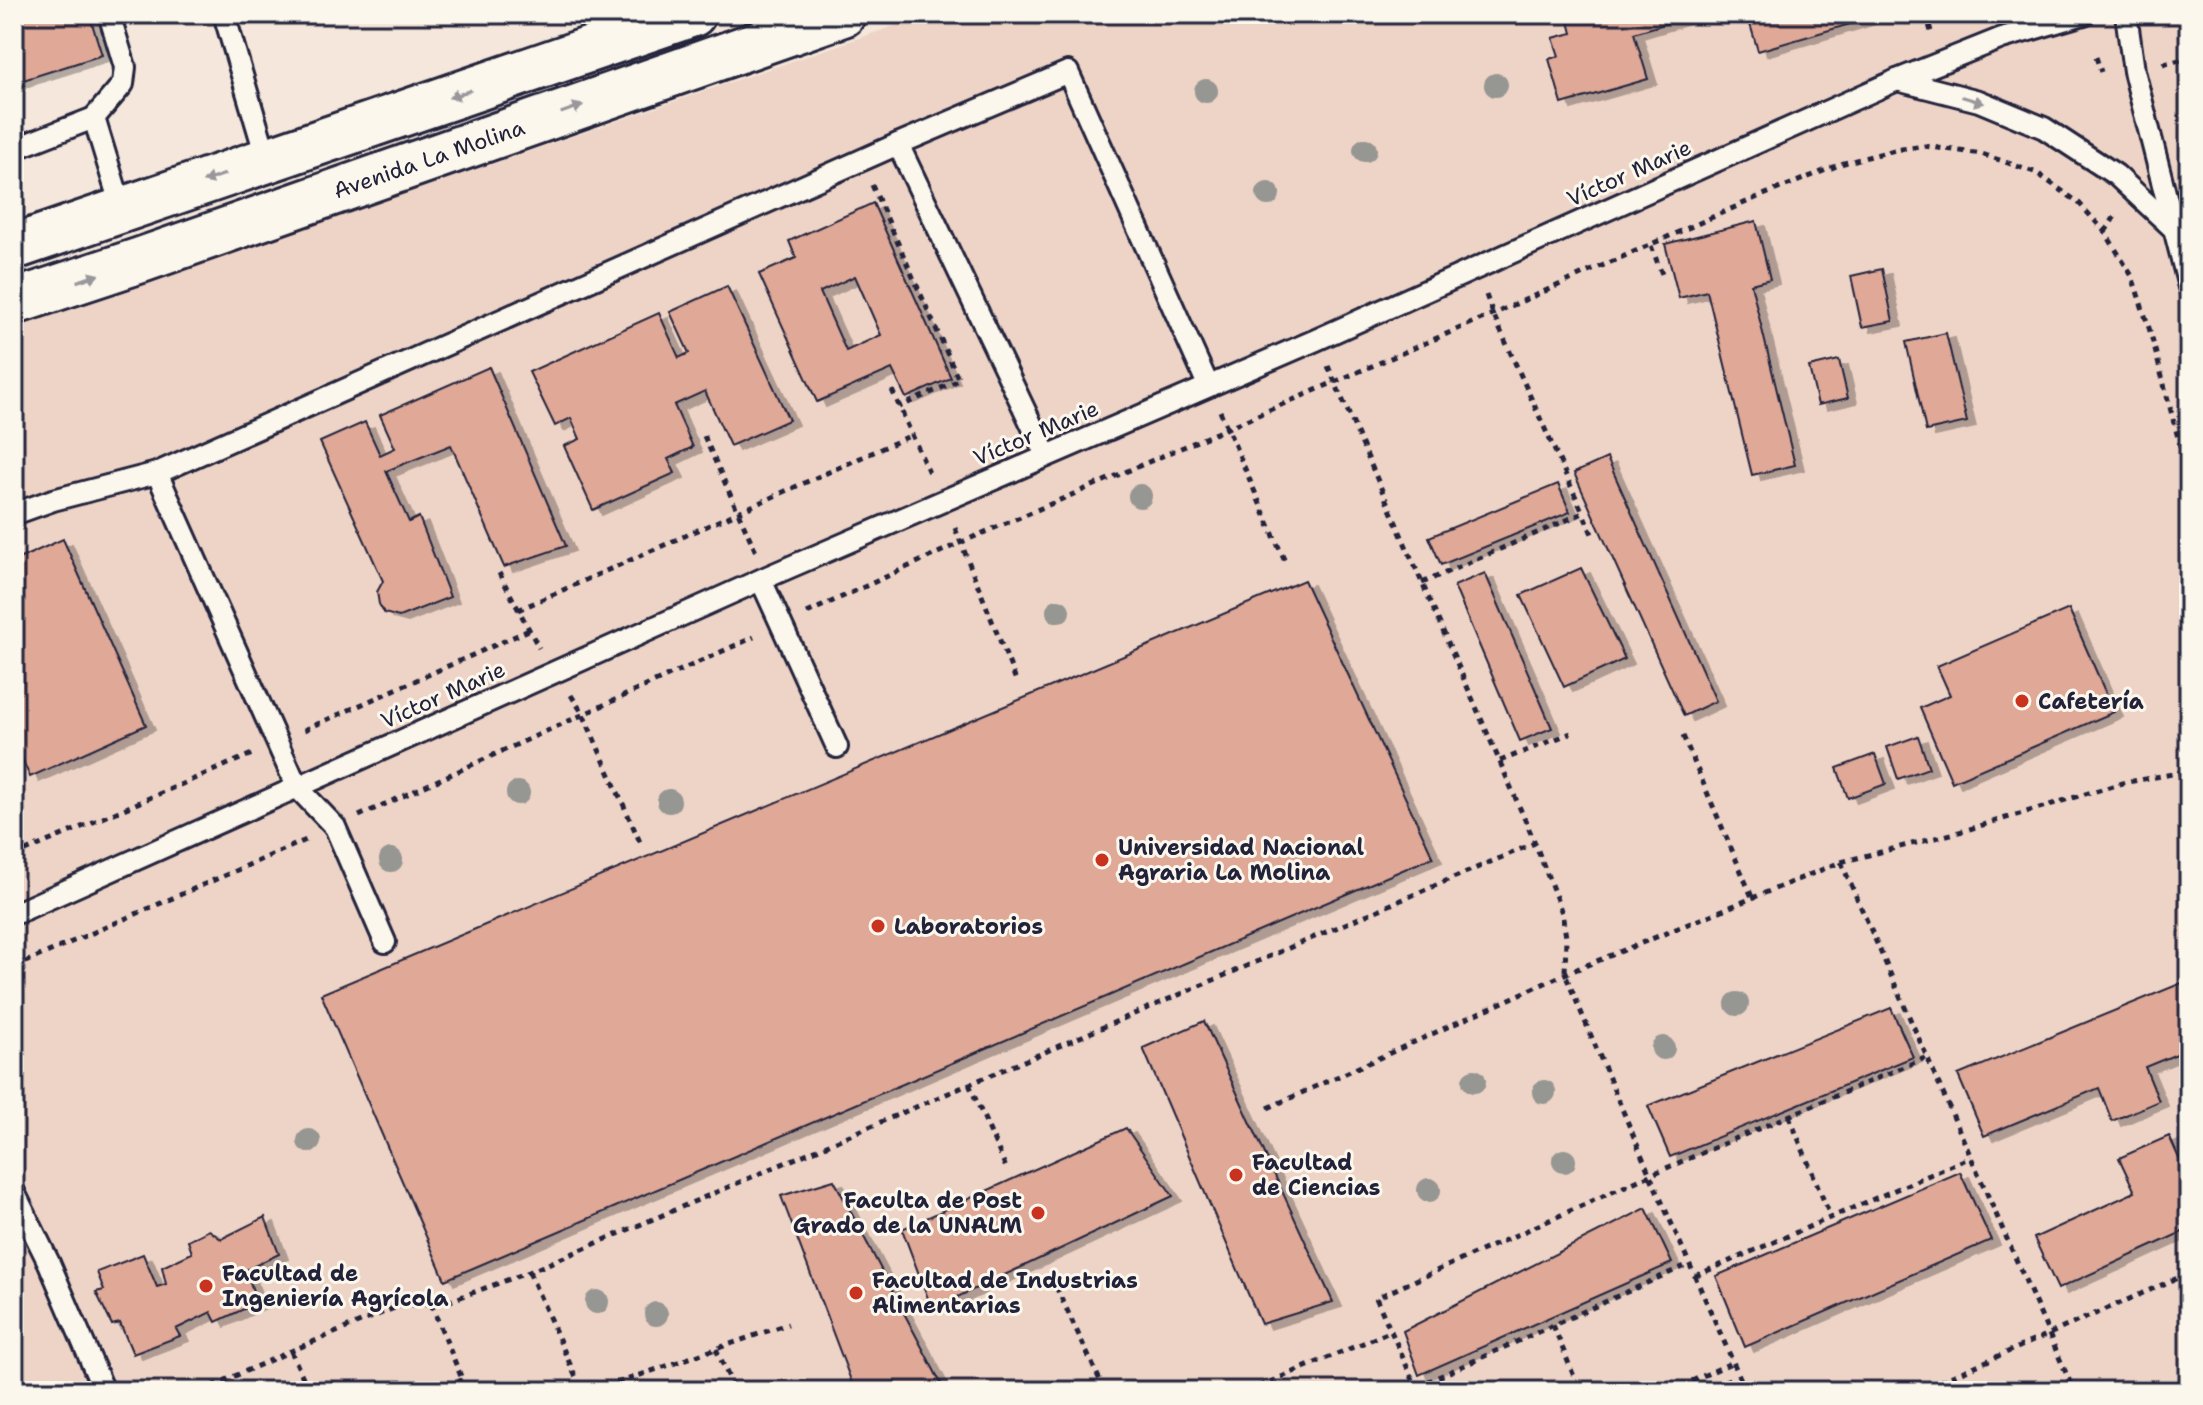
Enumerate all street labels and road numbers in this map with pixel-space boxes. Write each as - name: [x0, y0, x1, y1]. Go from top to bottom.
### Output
- street label: Avenida La Molina: [330, 113, 529, 205]
- street label: Víctor Marie: [1562, 133, 1696, 213]
- street label: Víctor Marie: [969, 394, 1103, 472]
- street label: Víctor Marie: [376, 655, 510, 735]

